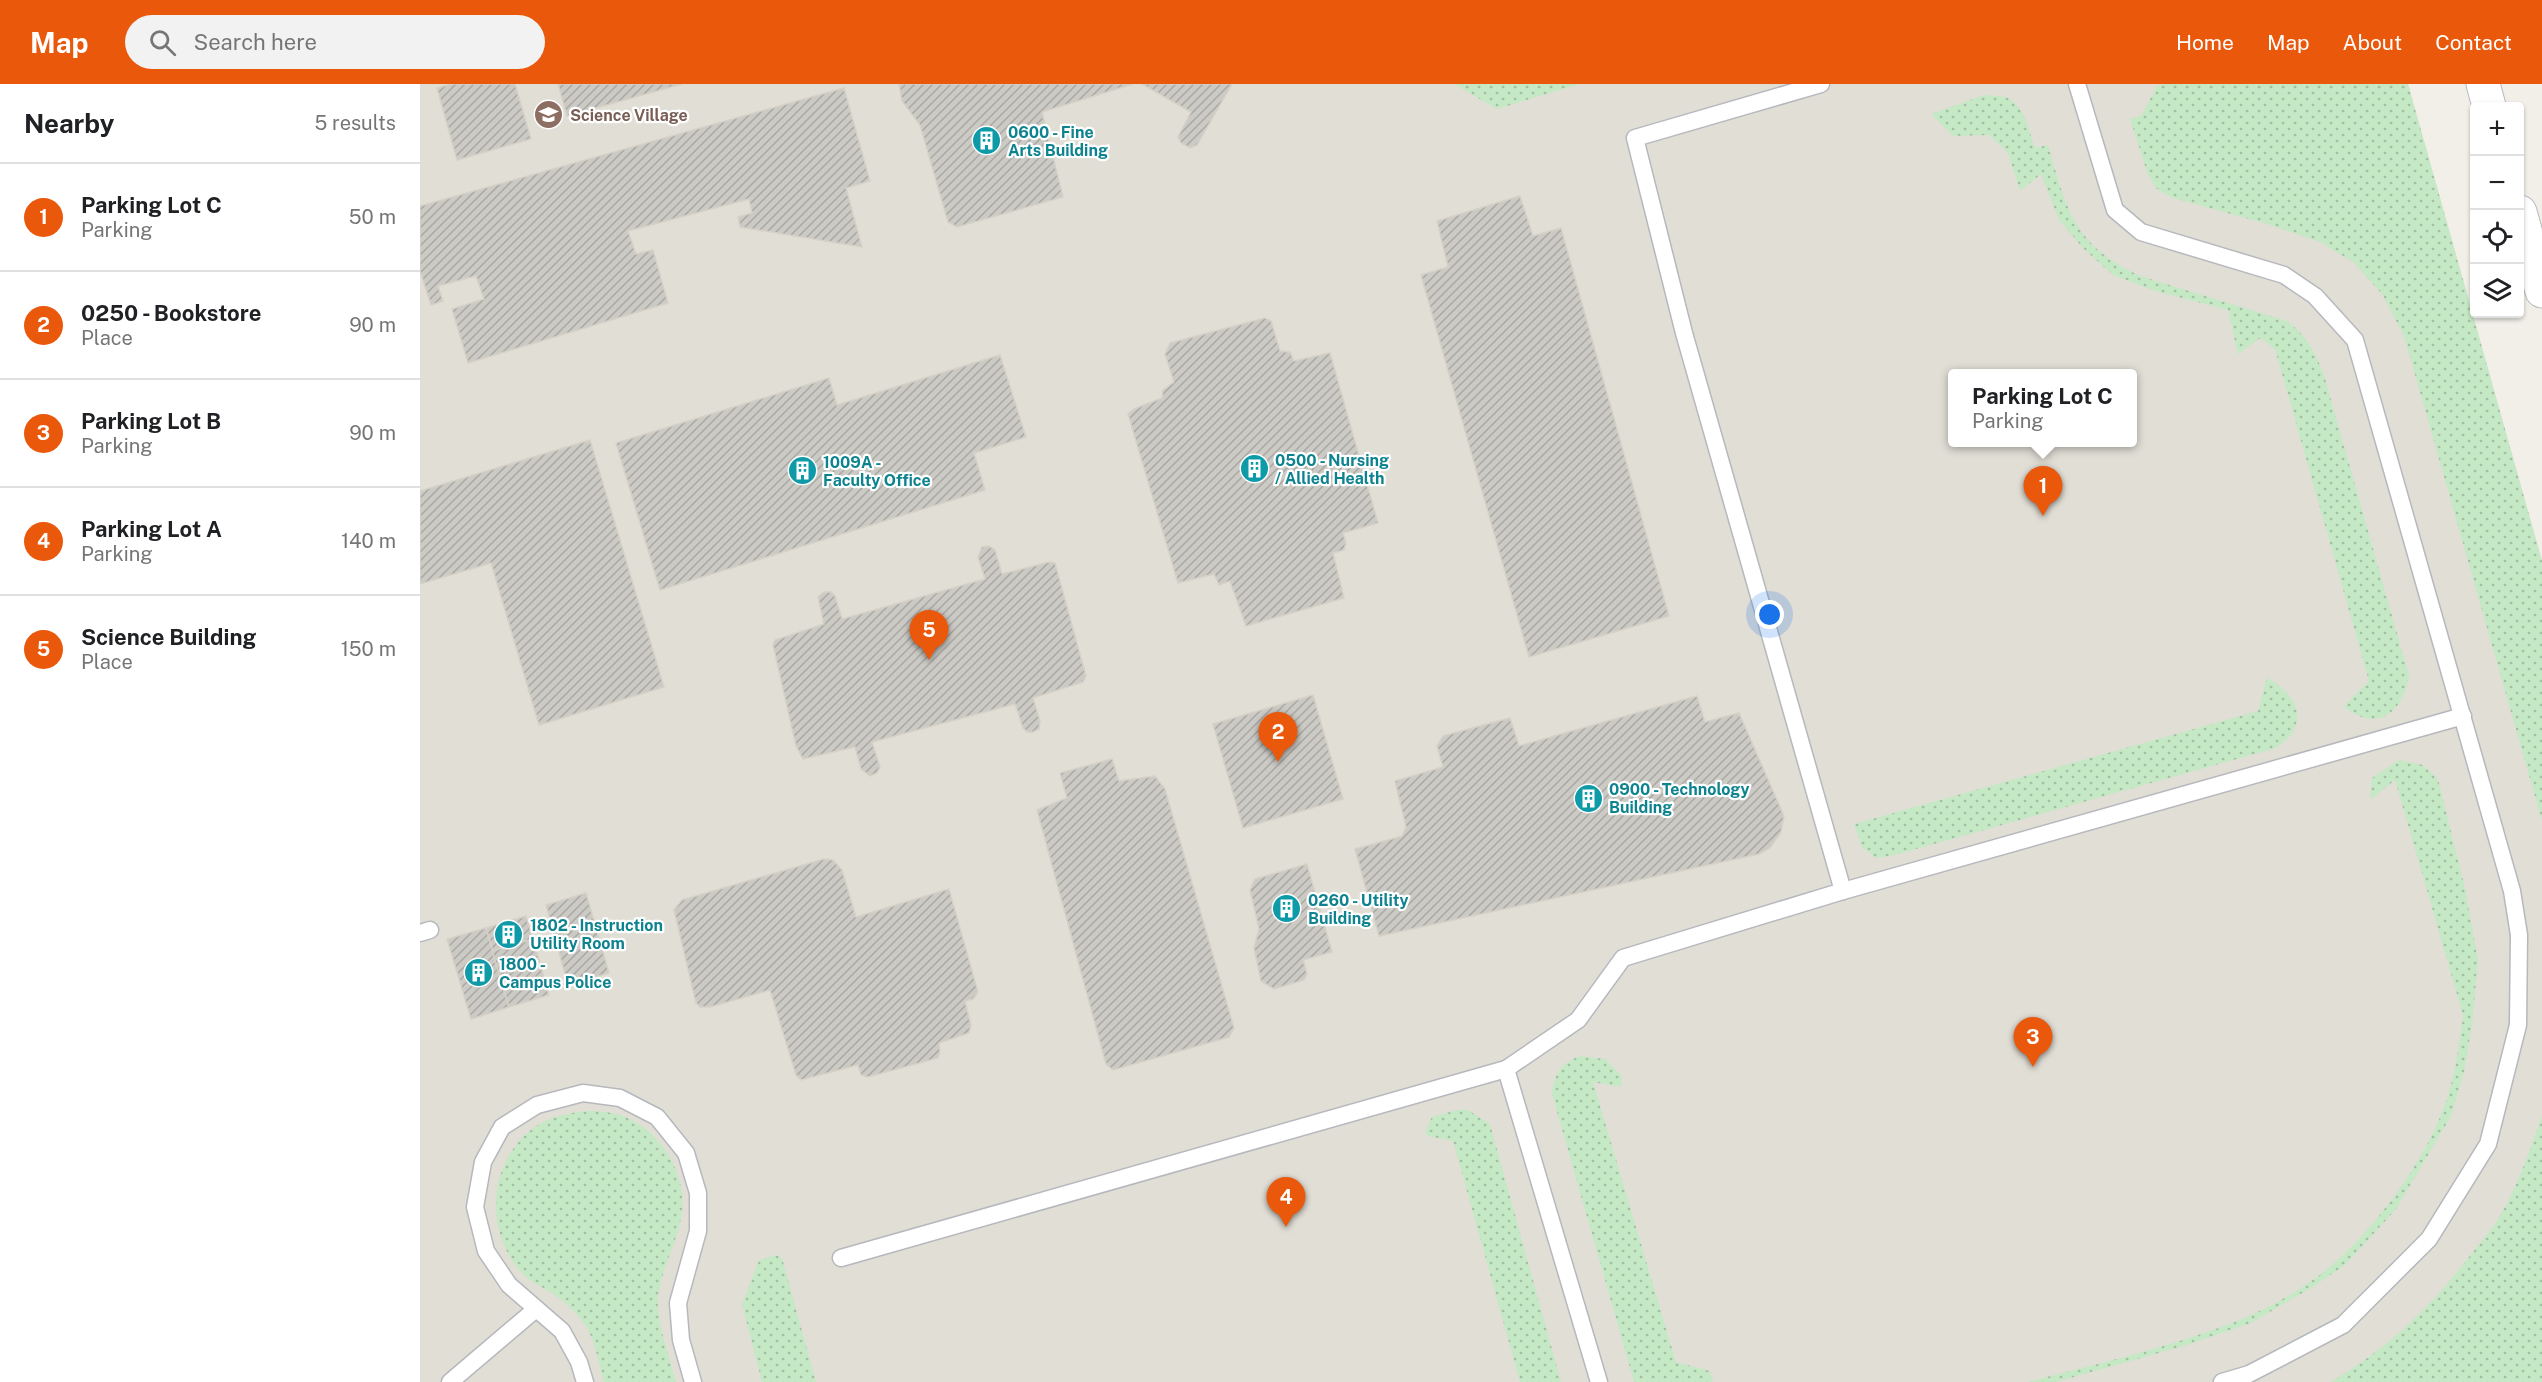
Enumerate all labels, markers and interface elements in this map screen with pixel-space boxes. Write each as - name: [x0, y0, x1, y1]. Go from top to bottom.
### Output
- search box: [125, 15, 545, 69]
- text: Map: [30, 26, 89, 59]
- icon: search: [146, 26, 179, 59]
- text: Search here: [194, 29, 317, 55]
- text: Home: [2176, 30, 2234, 55]
- text: Map: [2267, 30, 2310, 55]
- text: About: [2343, 30, 2402, 55]
- text: Contact: [2435, 30, 2512, 55]
- school or university icon: Science Village: [533, 99, 565, 131]
- map controls: [2470, 102, 2524, 318]
- button: +: [2470, 102, 2524, 156]
- place label: Science Village: [570, 106, 688, 125]
- text: Nearby: [24, 108, 114, 139]
- text: 5 results: [314, 111, 396, 135]
- place label: 0600 - Fine Arts Building: [1008, 123, 1108, 160]
- building icon: 0600 - Fine Arts Building: [971, 125, 1003, 157]
- button: −: [2470, 156, 2524, 210]
- text: Parking Lot C: [81, 192, 222, 218]
- text: 1: [39, 205, 48, 229]
- text: 50 m: [349, 205, 396, 229]
- button: locate: [2470, 210, 2524, 264]
- text: Parking: [81, 218, 153, 242]
- button: layers: [2470, 264, 2524, 318]
- text: 0250 - Bookstore: [81, 300, 261, 326]
- text: 2: [37, 313, 50, 337]
- text: 90 m: [349, 313, 396, 337]
- text: Place: [81, 326, 133, 350]
- popup: [1948, 369, 2137, 447]
- text: Parking Lot C: [1972, 383, 2113, 409]
- text: Parking Lot B: [81, 408, 221, 434]
- text: Parking: [1972, 409, 2044, 433]
- text: 3: [37, 421, 50, 445]
- text: 90 m: [349, 421, 396, 445]
- text: Parking: [81, 434, 153, 458]
- place label: 0500 - Nursing / Allied Health: [1275, 451, 1389, 488]
- place label: 1009A - Faculty Office: [823, 453, 931, 490]
- building icon: 0500 - Nursing / Allied Health: [1238, 453, 1270, 485]
- building icon: 1009A - Faculty Office: [786, 455, 818, 487]
- pin: 1: [2024, 466, 2062, 516]
- text: Parking Lot A: [81, 516, 222, 542]
- text: 4: [37, 529, 50, 553]
- text: 140 m: [341, 529, 396, 553]
- text: Parking: [81, 542, 153, 566]
- your location: [1755, 600, 1784, 629]
- pin: 5: [910, 610, 948, 660]
- text: Science Building: [81, 624, 256, 650]
- text: 5: [37, 637, 50, 661]
- text: 150 m: [341, 637, 396, 661]
- text: Place: [81, 650, 133, 674]
- pin: 2: [1258, 712, 1298, 762]
- place label: 0900 - Technology Building: [1609, 780, 1750, 817]
- building icon: 0900 - Technology Building: [1572, 782, 1604, 814]
- place label: 0260 - Utility Building: [1308, 891, 1409, 928]
- building icon: 0260 - Utility Building: [1271, 893, 1303, 925]
- place label: 1802 - Instruction Utility Room: [530, 916, 663, 953]
- building icon: 1802 - Instruction Utility Room: [493, 918, 525, 950]
- place label: 1800 - Campus Police: [499, 955, 612, 992]
- building icon: 1800 - Campus Police: [462, 957, 494, 989]
- pin: 3: [2014, 1018, 2052, 1067]
- pin: 4: [1266, 1178, 1306, 1227]

